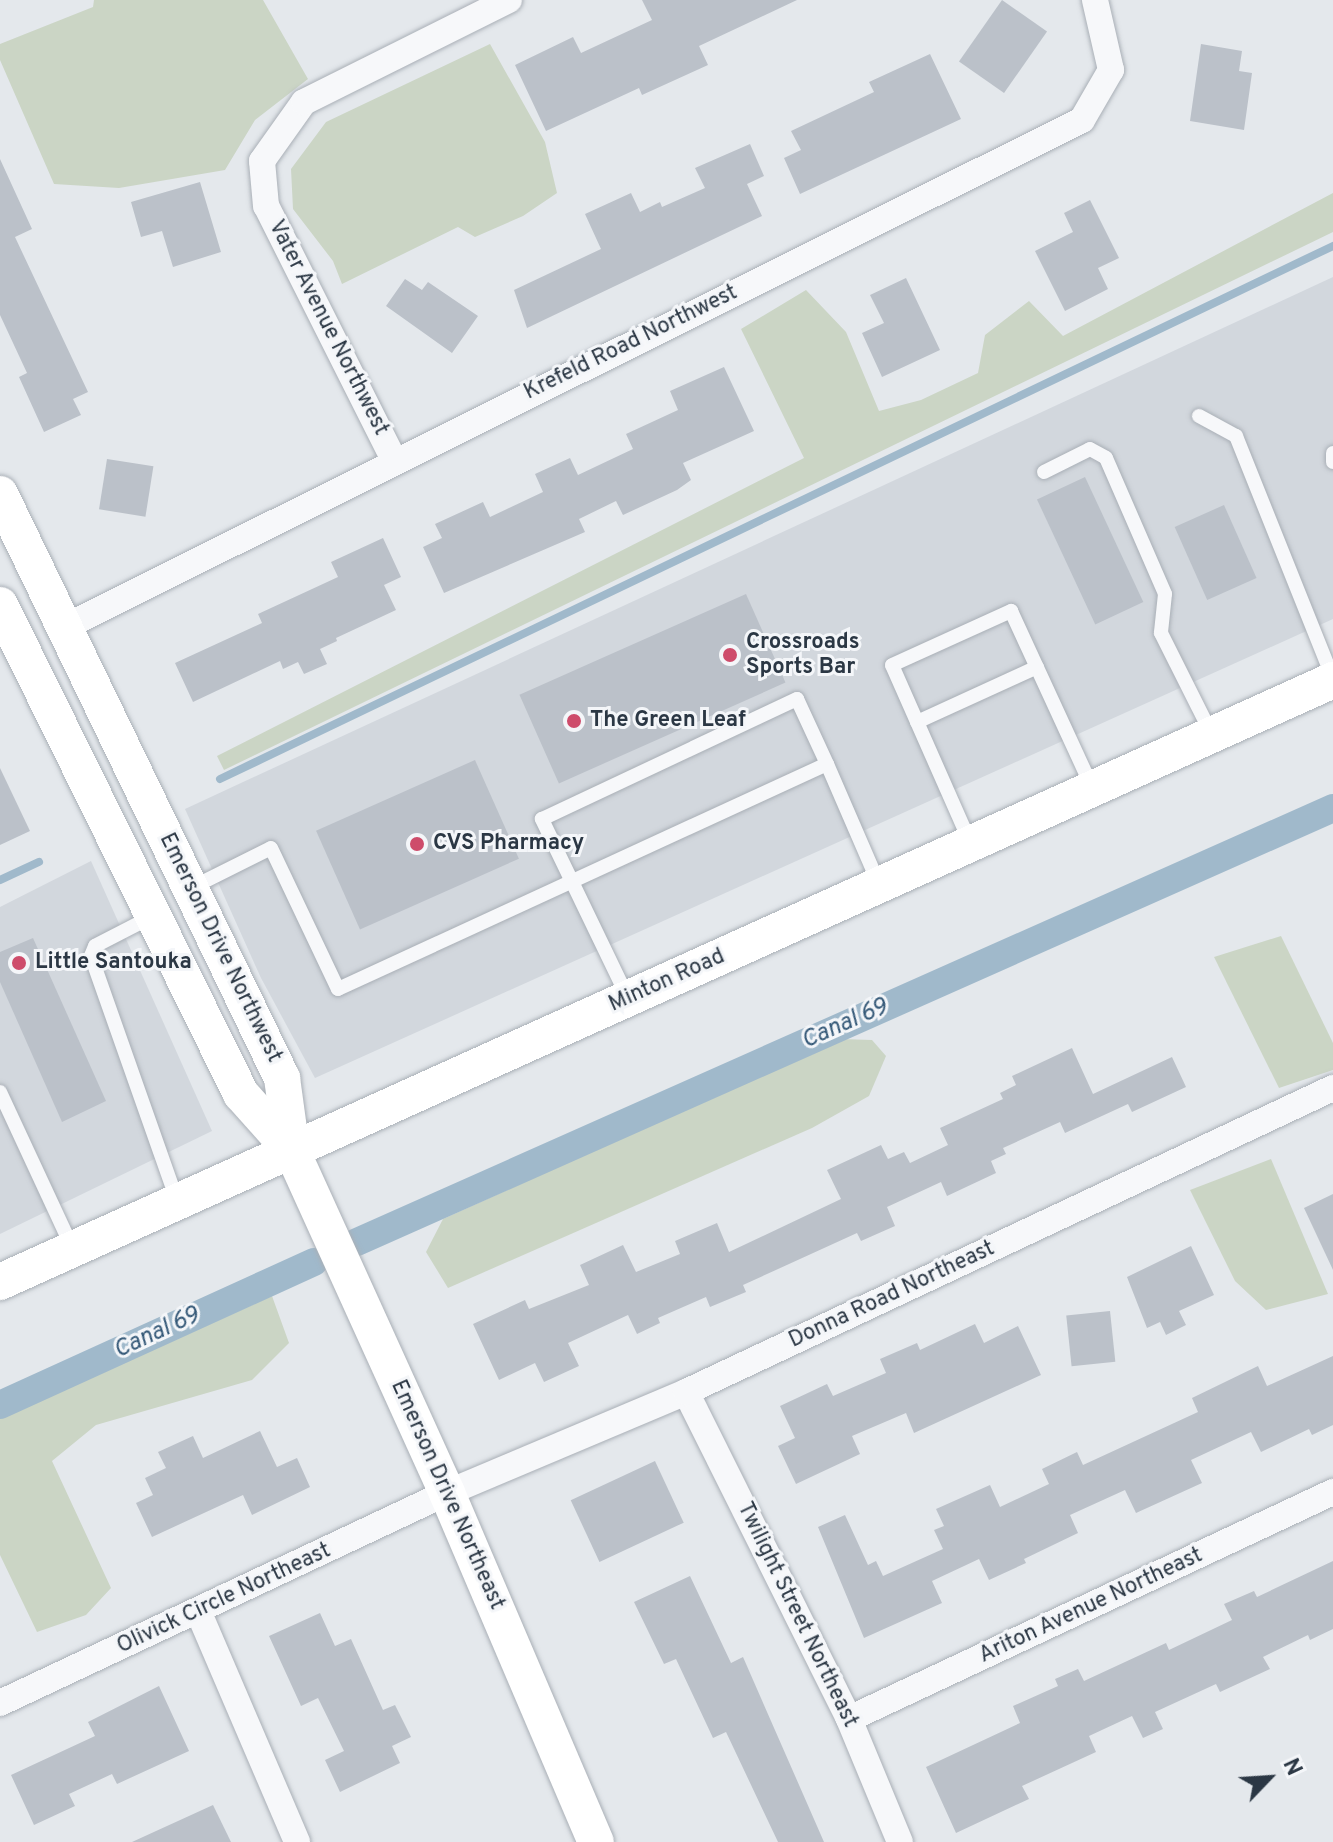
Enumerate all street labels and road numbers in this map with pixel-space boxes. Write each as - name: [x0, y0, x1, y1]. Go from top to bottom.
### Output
- street label: Vater Avenue Northwest: [262, 216, 394, 440]
- street label: Krefeld Road Northwest: [520, 280, 742, 406]
- street label: Emerson Drive Northwest: [153, 829, 287, 1067]
- street label: Minton Road: [605, 944, 729, 1018]
- street label: Donna Road Northeast: [785, 1236, 999, 1354]
- street label: Emerson Drive Northeast: [384, 1376, 510, 1614]
- street label: Twilight Street Northeast: [731, 1498, 863, 1732]
- street label: Olivick Circle Northeast: [113, 1538, 335, 1660]
- street label: Ariton Avenue Northeast: [975, 1542, 1207, 1670]

